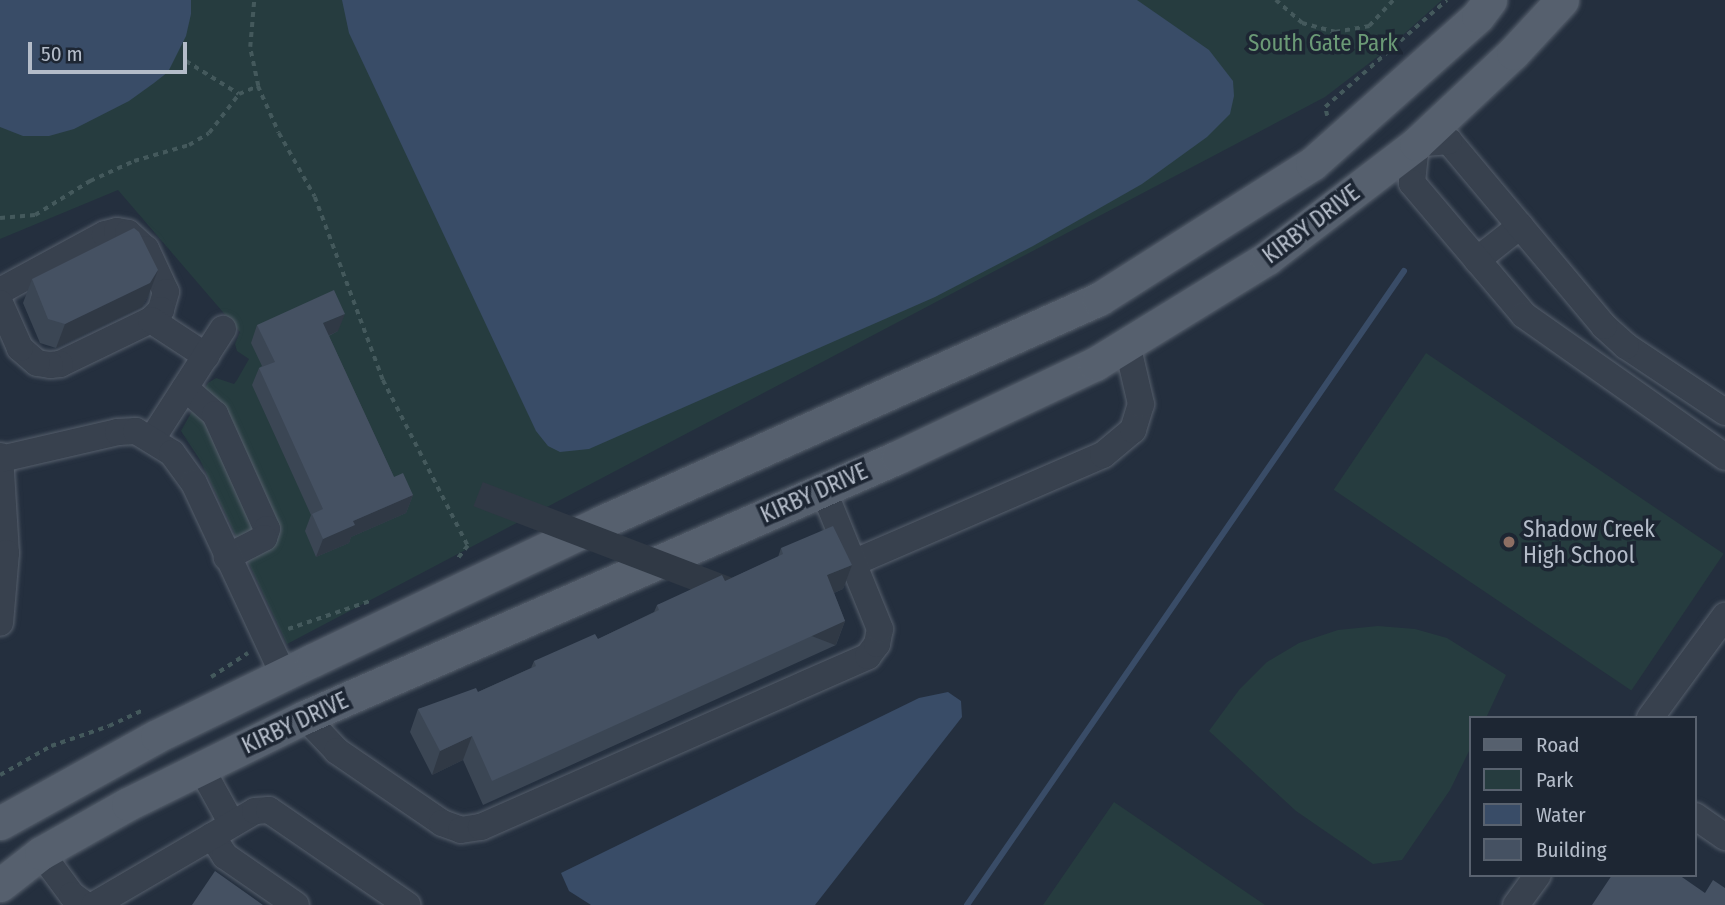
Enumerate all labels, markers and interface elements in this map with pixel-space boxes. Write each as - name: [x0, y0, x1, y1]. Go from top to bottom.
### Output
- scale bar: [32, 28, 191, 72]
- park label: South Gate Park: [1248, 29, 1398, 57]
- text: 50 m: [41, 41, 83, 67]
- street label: KIRBY DRIVE: [1257, 179, 1365, 269]
- street label: KIRBY DRIVE: [756, 457, 872, 529]
- place label: Shadow Creek High School: [1523, 515, 1655, 569]
- marker: Shadow Creek High School: [1501, 534, 1517, 550]
- street label: KIRBY DRIVE: [237, 686, 353, 760]
- legend: [1470, 716, 1697, 877]
- text: Road: [1536, 732, 1580, 758]
- text: Park: [1536, 767, 1573, 793]
- text: Water: [1536, 802, 1586, 828]
- text: Building: [1536, 837, 1607, 863]

